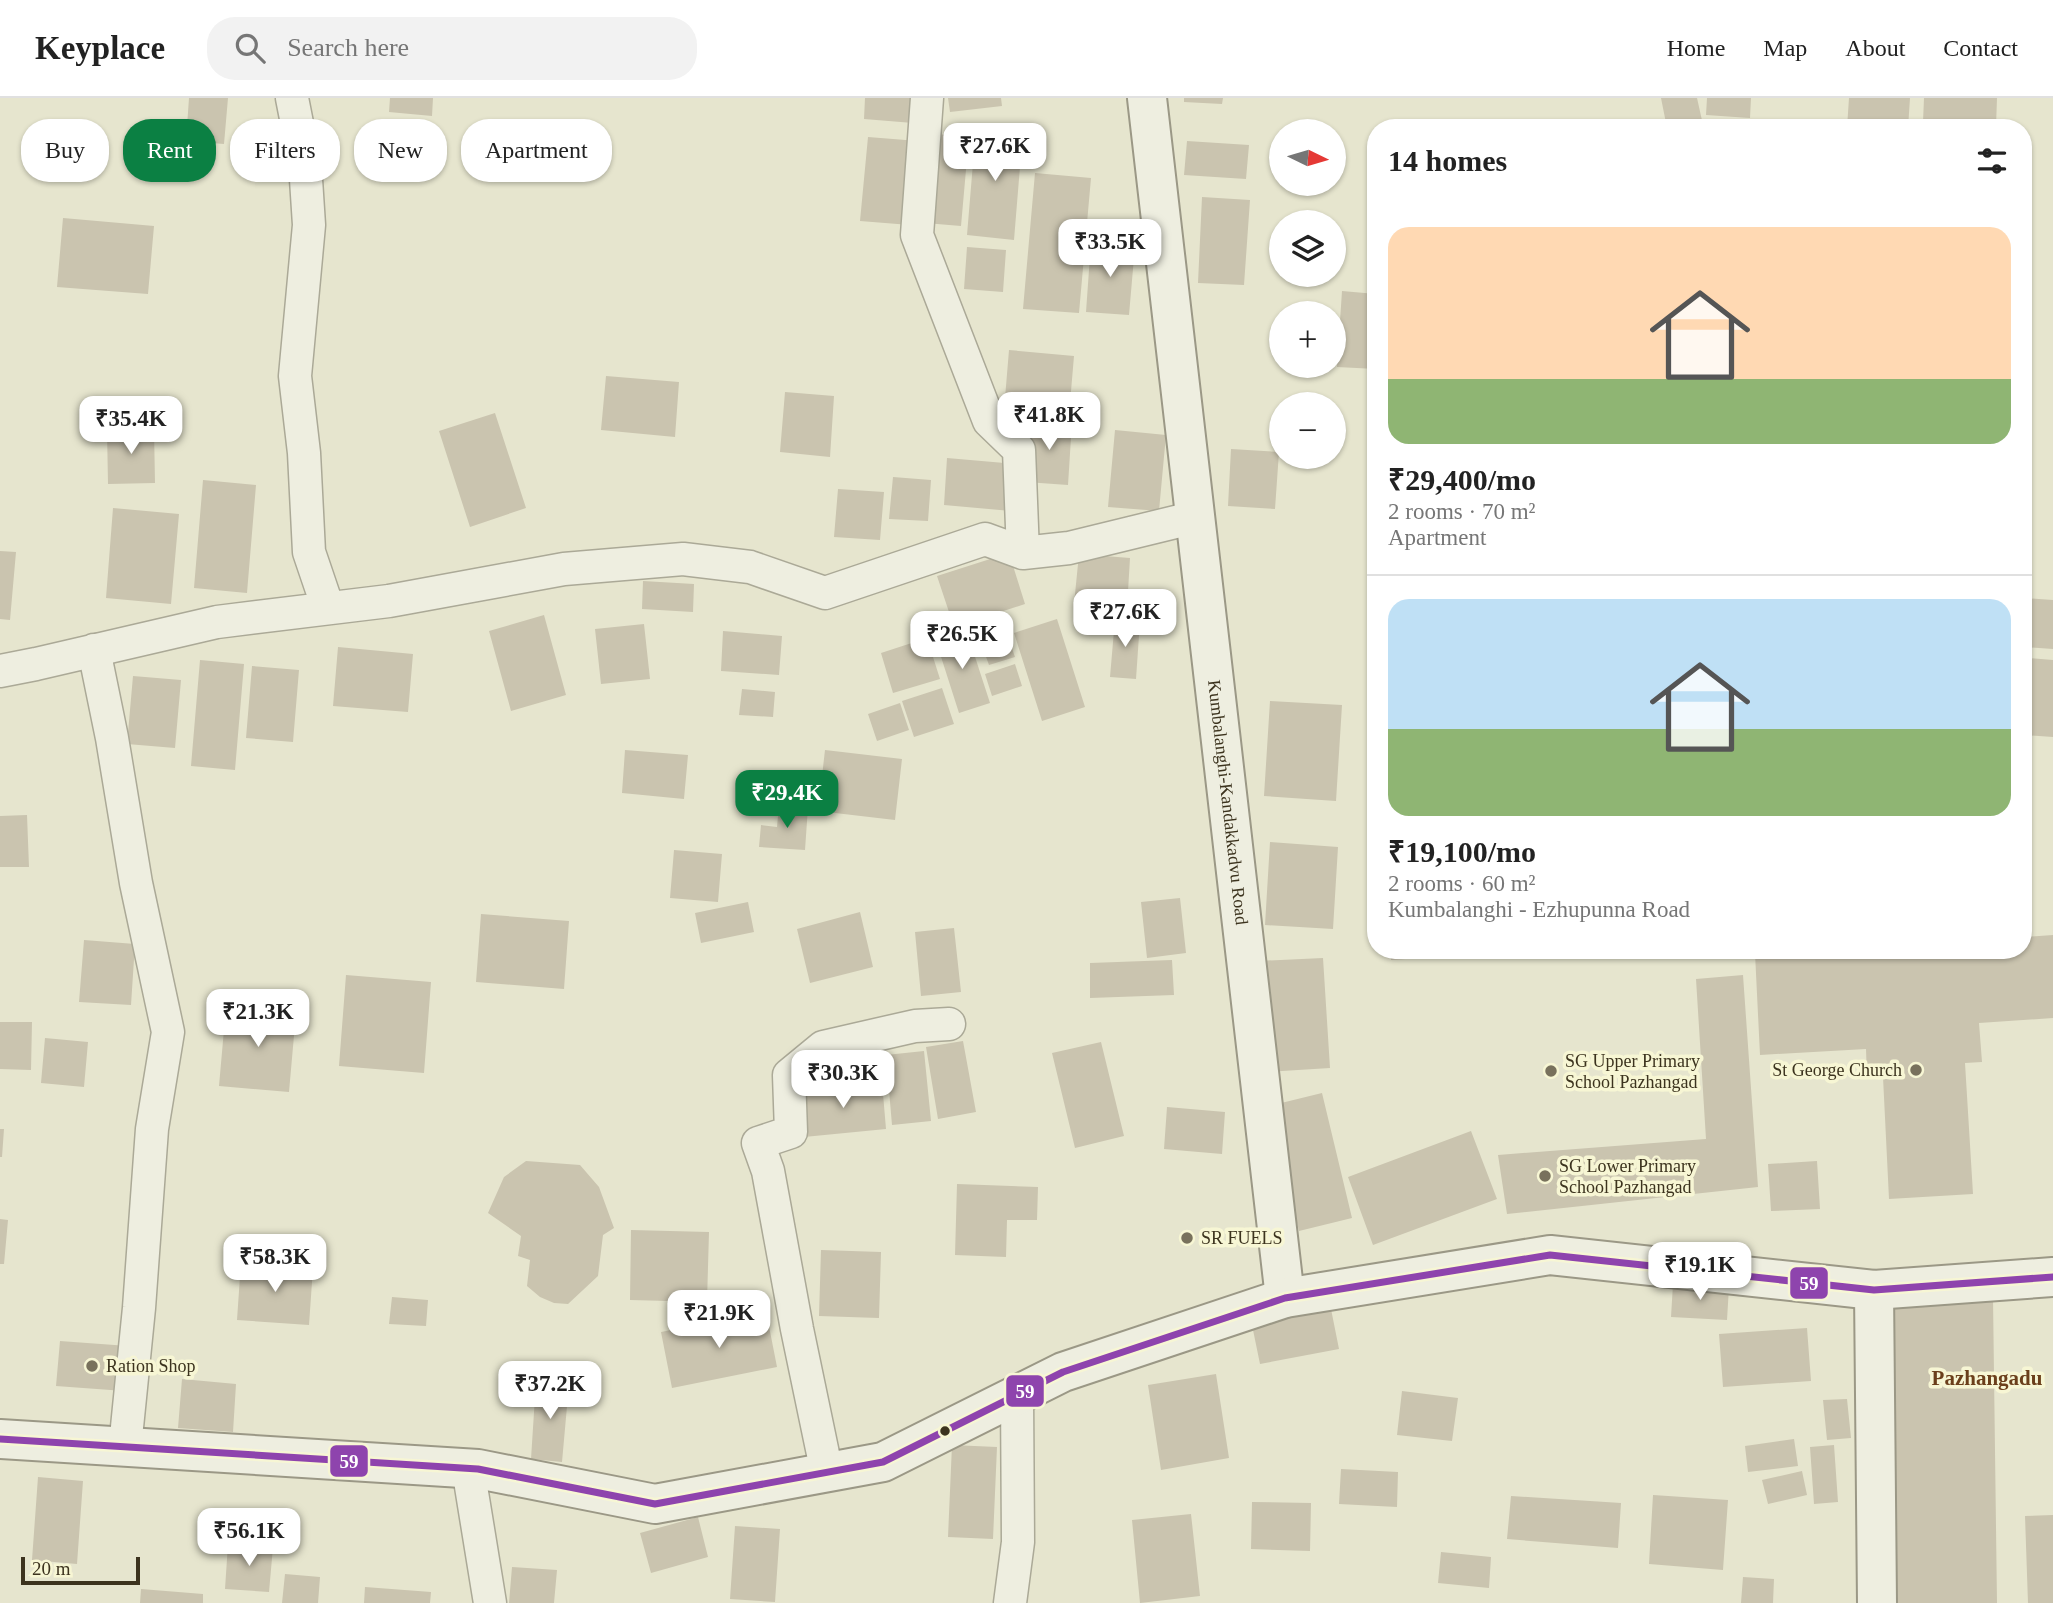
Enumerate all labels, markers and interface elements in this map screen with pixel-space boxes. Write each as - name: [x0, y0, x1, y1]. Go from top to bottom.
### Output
- search box: [207, 17, 697, 80]
- icon: search: [231, 29, 269, 67]
- text: Keyplace: [35, 30, 165, 66]
- text: Search here: [287, 33, 409, 62]
- text: Home: [1667, 35, 1725, 61]
- text: Map: [1763, 35, 1807, 61]
- text: About: [1845, 35, 1905, 61]
- text: Contact: [1943, 35, 2018, 61]
- chip: Buy: [21, 119, 109, 182]
- chip: Rent: [123, 119, 216, 182]
- chip: Filters: [230, 119, 340, 182]
- chip: New: [354, 119, 447, 182]
- chip: Apartment: [461, 119, 612, 182]
- north arrow: [1269, 119, 1346, 196]
- map controls: [1269, 119, 1346, 469]
- pin: ₹27.6K: [938, 123, 1052, 183]
- text: ₹27.6K: [959, 133, 1031, 158]
- icon: filters: [1973, 142, 2011, 180]
- text: 14 homes: [1388, 144, 1507, 177]
- button: layers: [1269, 210, 1346, 287]
- pin: ₹33.5K: [1053, 220, 1167, 279]
- text: ₹33.5K: [1074, 229, 1146, 254]
- icon: home: [1637, 272, 1763, 398]
- button: +: [1269, 301, 1346, 378]
- pin: ₹41.8K: [992, 392, 1106, 452]
- button: −: [1269, 392, 1346, 469]
- pin: ₹35.4K: [74, 396, 188, 456]
- text: ₹41.8K: [1013, 402, 1085, 427]
- text: ₹35.4K: [95, 406, 167, 431]
- text: ₹29,400/mo: [1388, 463, 1536, 496]
- text: 2 rooms · 70 m²: [1388, 499, 1535, 524]
- text: Apartment: [1388, 525, 1486, 550]
- pin: ₹27.6K: [1068, 589, 1182, 649]
- text: ₹27.6K: [1089, 599, 1161, 624]
- pin: ₹26.5K: [905, 612, 1019, 671]
- text: ₹26.5K: [926, 621, 998, 646]
- icon: home: [1637, 644, 1763, 770]
- street label: Kumbalanghi-Kandakkadvu Road: [1204, 679, 1252, 926]
- pin: ₹29.4K: [730, 770, 844, 830]
- text: ₹29.4K: [751, 780, 823, 805]
- text: ₹19,100/mo: [1388, 835, 1536, 868]
- text: 2 rooms · 60 m²: [1388, 871, 1535, 896]
- text: Kumbalanghi - Ezhupunna Road: [1388, 897, 1690, 922]
- pin: ₹21.3K: [201, 990, 315, 1049]
- text: ₹21.3K: [222, 999, 294, 1024]
- pin: ₹30.3K: [786, 1051, 900, 1110]
- place label: SG Upper Primary School Pazhangad: [1565, 1051, 1700, 1092]
- text: ₹30.3K: [807, 1060, 879, 1085]
- place label: St George Church: [1772, 1060, 1902, 1080]
- marker: St George Church: [1908, 1062, 1924, 1078]
- marker: SG Upper Primary School Pazhangad: [1543, 1063, 1559, 1079]
- place label: SG Lower Primary School Pazhangad: [1559, 1156, 1696, 1197]
- marker: SG Lower Primary School Pazhangad: [1537, 1168, 1553, 1184]
- place label: SR FUELS: [1201, 1228, 1283, 1248]
- marker: SR FUELS: [1179, 1230, 1195, 1246]
- pin: ₹58.3K: [218, 1234, 332, 1294]
- pin: ₹19.1K: [1643, 1242, 1757, 1302]
- text: ₹58.3K: [239, 1244, 311, 1269]
- text: ₹19.1K: [1664, 1252, 1736, 1277]
- line badge: 59: [1789, 1266, 1829, 1300]
- text: 59: [1800, 1273, 1819, 1294]
- pin: ₹21.9K: [662, 1290, 776, 1350]
- text: ₹21.9K: [683, 1300, 755, 1325]
- place label: Ration Shop: [106, 1356, 196, 1376]
- marker: Ration Shop: [84, 1358, 100, 1374]
- pin: ₹37.2K: [493, 1362, 607, 1421]
- district label: Pazhangadu: [1932, 1366, 2043, 1390]
- text: ₹37.2K: [514, 1371, 586, 1396]
- line badge: 59: [1005, 1374, 1045, 1408]
- text: 59: [1016, 1381, 1035, 1402]
- unlabelled marker: [938, 1424, 952, 1438]
- line badge: 59: [329, 1444, 369, 1478]
- text: 59: [340, 1451, 359, 1472]
- pin: ₹56.1K: [192, 1508, 306, 1568]
- text: ₹56.1K: [213, 1518, 285, 1543]
- scale bar: [21, 1554, 140, 1586]
- text: 20 m: [32, 1558, 71, 1579]

